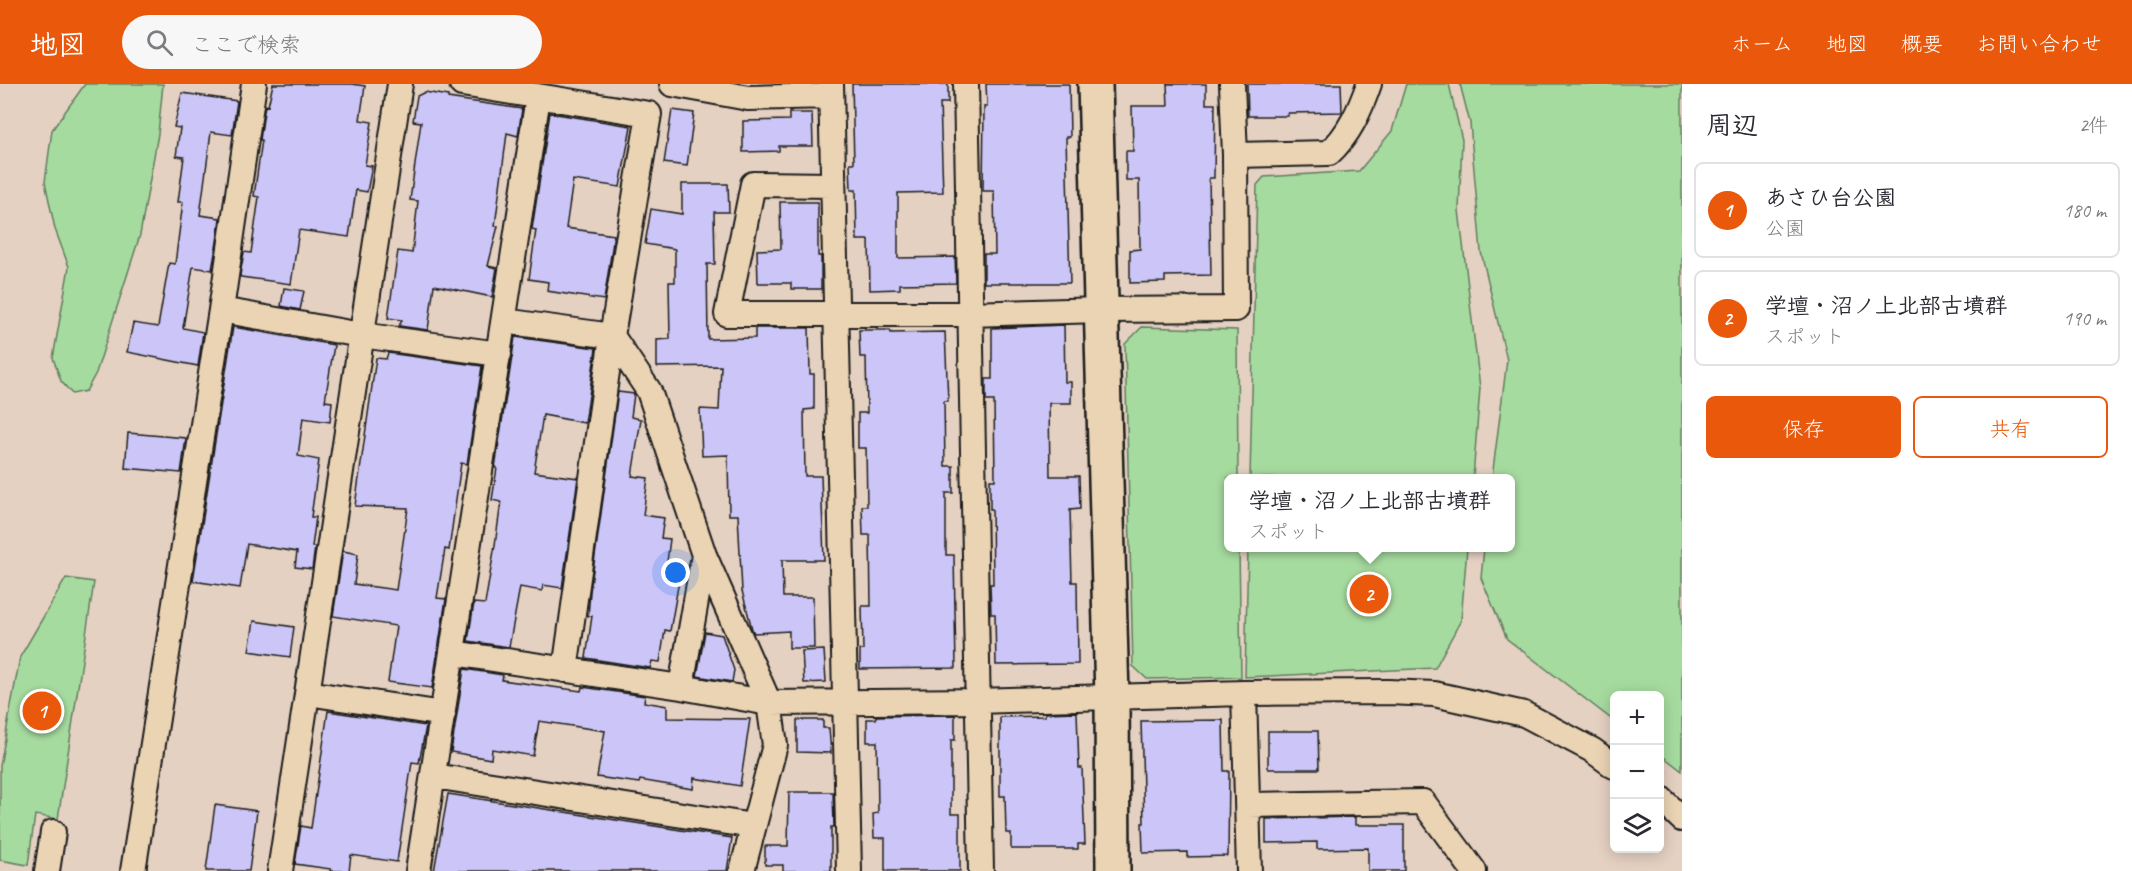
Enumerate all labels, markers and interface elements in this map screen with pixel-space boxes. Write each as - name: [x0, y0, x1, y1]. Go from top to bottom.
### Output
- search box: [122, 15, 542, 69]
- icon: search: [143, 26, 176, 59]
- text: 地図: [30, 27, 86, 62]
- text: ここで検索: [191, 31, 301, 59]
- text: ホーム: [1731, 31, 1793, 57]
- text: 地図: [1826, 31, 1868, 57]
- text: 概要: [1901, 31, 1943, 57]
- text: お問い合わせ: [1976, 31, 2102, 57]
- text: 周辺: [1706, 109, 1758, 142]
- text: 2件: [2079, 113, 2108, 138]
- text: あさひ台公園: [1765, 184, 1896, 212]
- text: 1: [1723, 198, 1732, 223]
- text: 180 m: [2063, 198, 2106, 223]
- text: 公園: [1765, 216, 1805, 241]
- text: 学壇・沼ノ上北部古墳群: [1765, 292, 2007, 320]
- text: 2: [1723, 306, 1732, 331]
- text: 190 m: [2063, 306, 2106, 331]
- text: スポット: [1765, 324, 1845, 349]
- button: 保存: [1706, 396, 1901, 458]
- button: 共有: [1913, 396, 2108, 458]
- popup: [1224, 474, 1515, 552]
- text: 学壇・沼ノ上北部古墳群: [1248, 487, 1491, 515]
- text: スポット: [1248, 519, 1328, 544]
- your location: [661, 558, 690, 587]
- pin: 2: [1350, 572, 1388, 616]
- pin: 1: [22, 688, 62, 734]
- map controls: [1610, 691, 1664, 853]
- button: +: [1610, 691, 1664, 745]
- button: −: [1610, 745, 1664, 799]
- button: layers: [1610, 799, 1664, 853]

